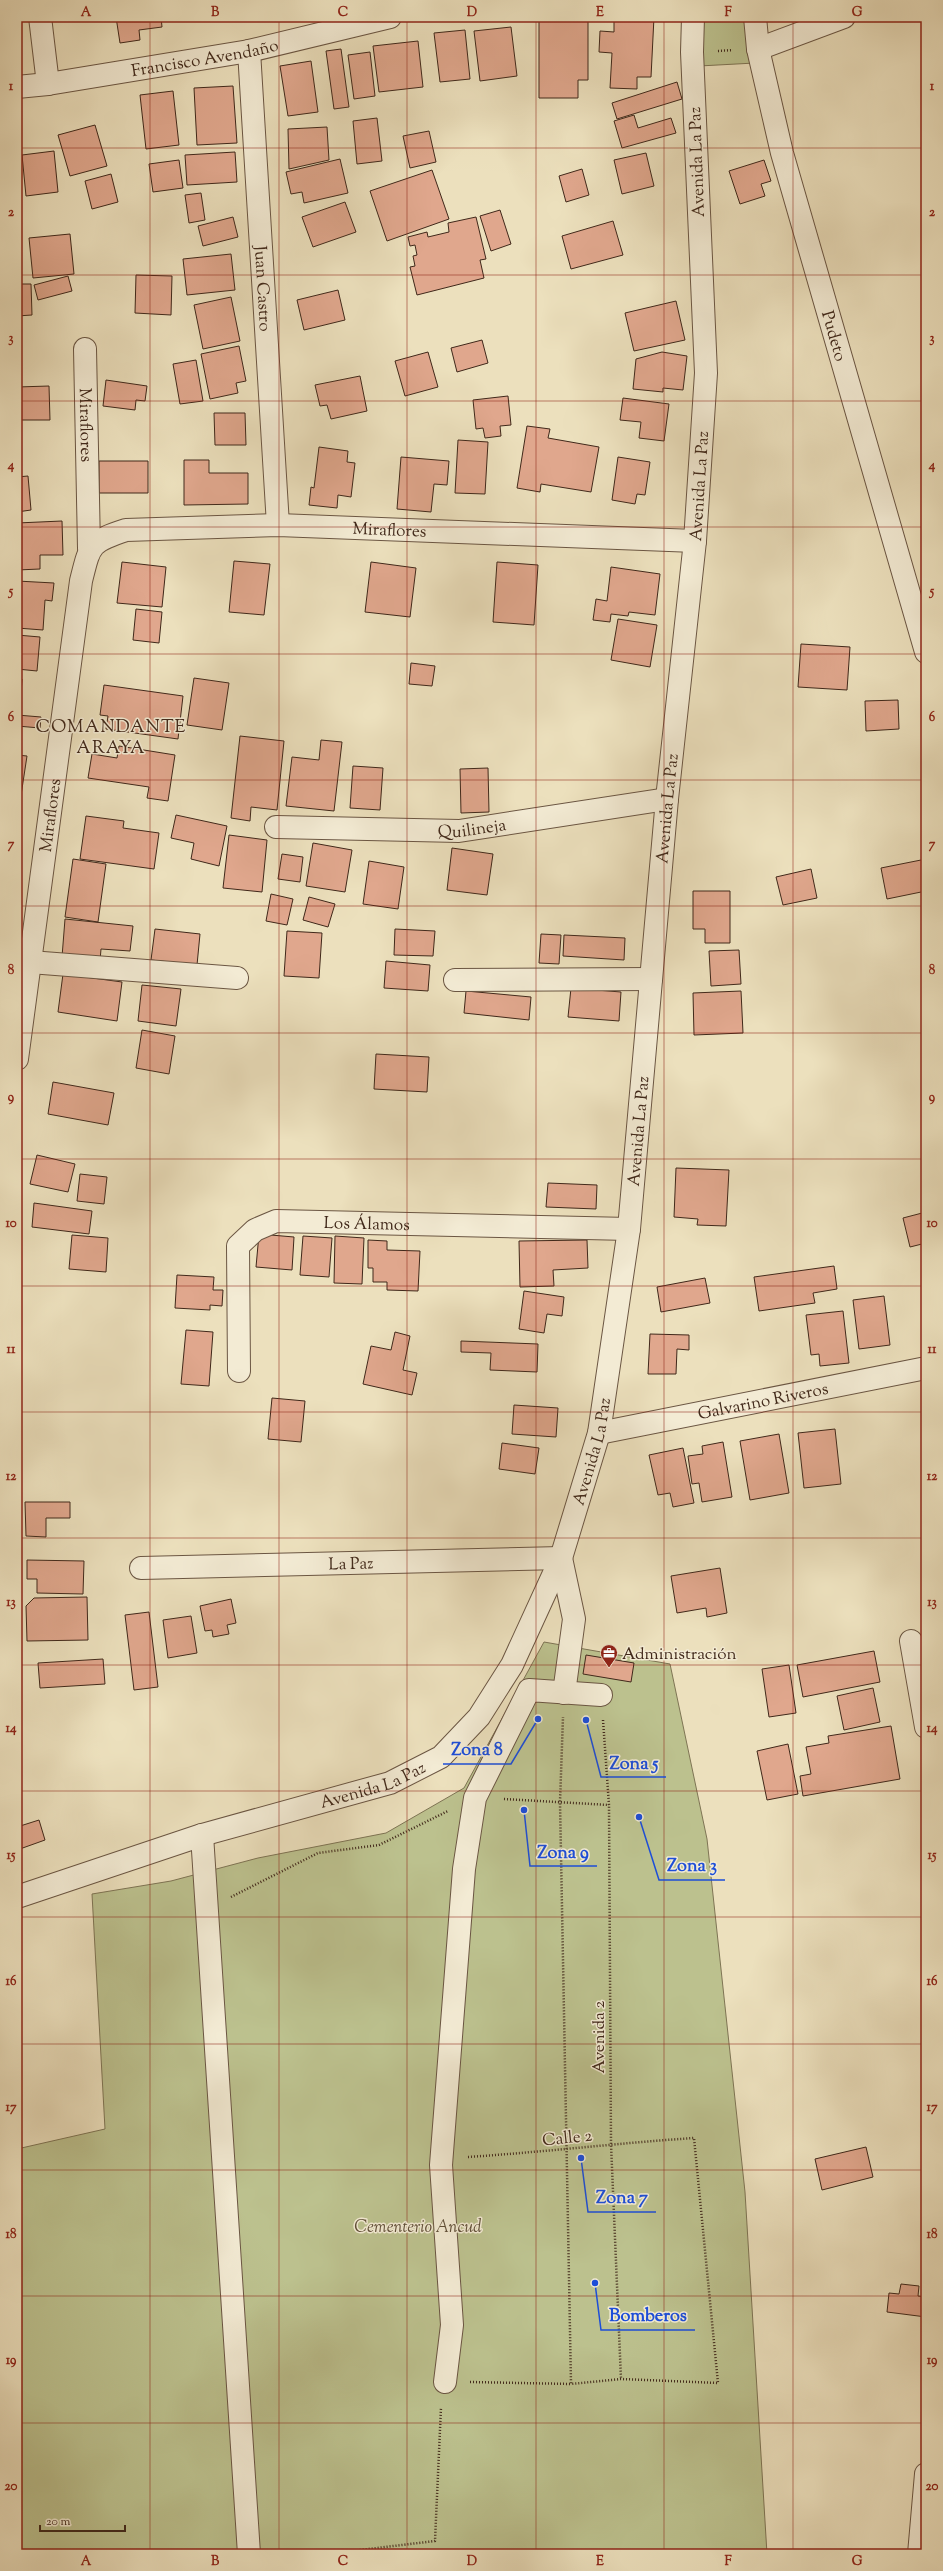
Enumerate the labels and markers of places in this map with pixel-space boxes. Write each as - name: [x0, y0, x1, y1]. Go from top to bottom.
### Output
- office icon: Administración: [599, 1643, 619, 1668]
- place label: Administración: [622, 1643, 737, 1667]
- callout: Zona 8: [443, 1734, 511, 1764]
- callout: Zona 5: [601, 1747, 666, 1777]
- callout: Zona 9: [530, 1836, 597, 1866]
- callout: Zona 3: [659, 1850, 725, 1880]
- callout: Zona 7: [588, 2182, 656, 2212]
- callout: Bomberos: [601, 2300, 695, 2330]

